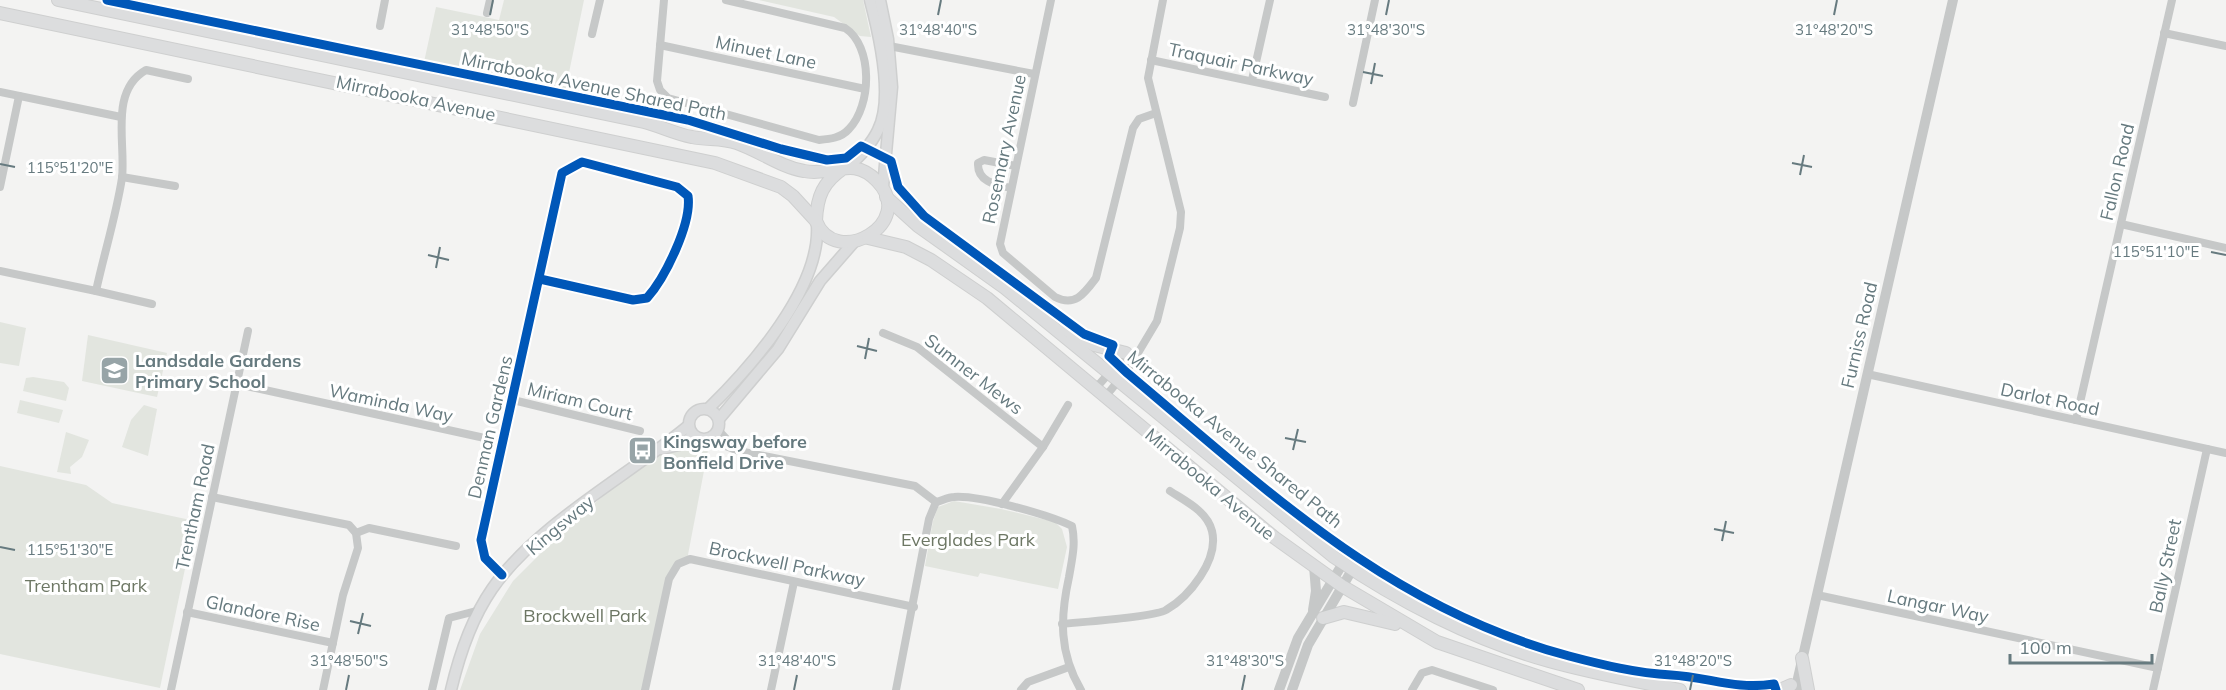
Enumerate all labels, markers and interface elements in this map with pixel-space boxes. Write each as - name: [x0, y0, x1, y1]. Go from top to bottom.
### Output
- text: 31°48'50"S: [451, 20, 529, 39]
- text: 31°48'40"S: [899, 20, 977, 39]
- text: 31°48'30"S: [1347, 20, 1425, 39]
- text: 31°48'20"S: [1795, 20, 1873, 39]
- street label: Minuet Lane: [714, 30, 818, 74]
- street label: Traquair Parkway: [1166, 37, 1316, 91]
- street label: Mirrabooka Avenue Shared Path: [459, 47, 729, 125]
- street label: Mirrabooka Avenue: [334, 70, 498, 126]
- street label: Rosemary Avenue: [977, 72, 1031, 226]
- street label: Fallon Road: [2095, 121, 2139, 223]
- text: 115°51'20"E: [27, 158, 113, 177]
- text: 115°51'10"E: [2113, 242, 2199, 261]
- street label: Furniss Road: [1836, 280, 1882, 390]
- street label: Sumner Mews: [920, 328, 1028, 420]
- street label: Mirrabooka Avenue Shared Path: [1123, 346, 1347, 532]
- place label: Landsdale Gardens Primary School: [135, 349, 301, 393]
- street label: Denman Gardens: [462, 353, 518, 501]
- school or university icon: Landsdale Gardens Primary School: [98, 354, 130, 386]
- street label: Miriam Court: [525, 377, 635, 425]
- street label: Darlot Road: [1999, 377, 2101, 421]
- street label: Waminda Way: [327, 379, 455, 427]
- street label: Mirrabooka Avenue: [1141, 424, 1279, 544]
- place label: Kingsway before Bonfield Drive: [663, 430, 807, 474]
- bus stop icon: Kingsway before Bonfield Drive: [626, 435, 658, 467]
- street label: Trentham Road: [170, 442, 220, 572]
- street label: Kingsway: [521, 490, 599, 560]
- street label: Bally Street: [2144, 517, 2186, 615]
- park label: Everglades Park: [901, 528, 1036, 551]
- street label: Brockwell Parkway: [707, 536, 867, 592]
- text: 115°51'30"E: [27, 540, 113, 559]
- park label: Trentham Park: [25, 574, 148, 597]
- street label: Langar Way: [1885, 584, 1991, 628]
- street label: Glandore Rise: [204, 590, 322, 636]
- park label: Brockwell Park: [523, 604, 647, 627]
- scale bar: [2010, 627, 2152, 665]
- text: 100 m: [2019, 636, 2072, 659]
- text: 31°48'50"S: [310, 651, 388, 670]
- text: 31°48'40"S: [758, 651, 836, 670]
- text: 31°48'30"S: [1206, 651, 1284, 670]
- text: 31°48'20"S: [1654, 651, 1732, 670]

